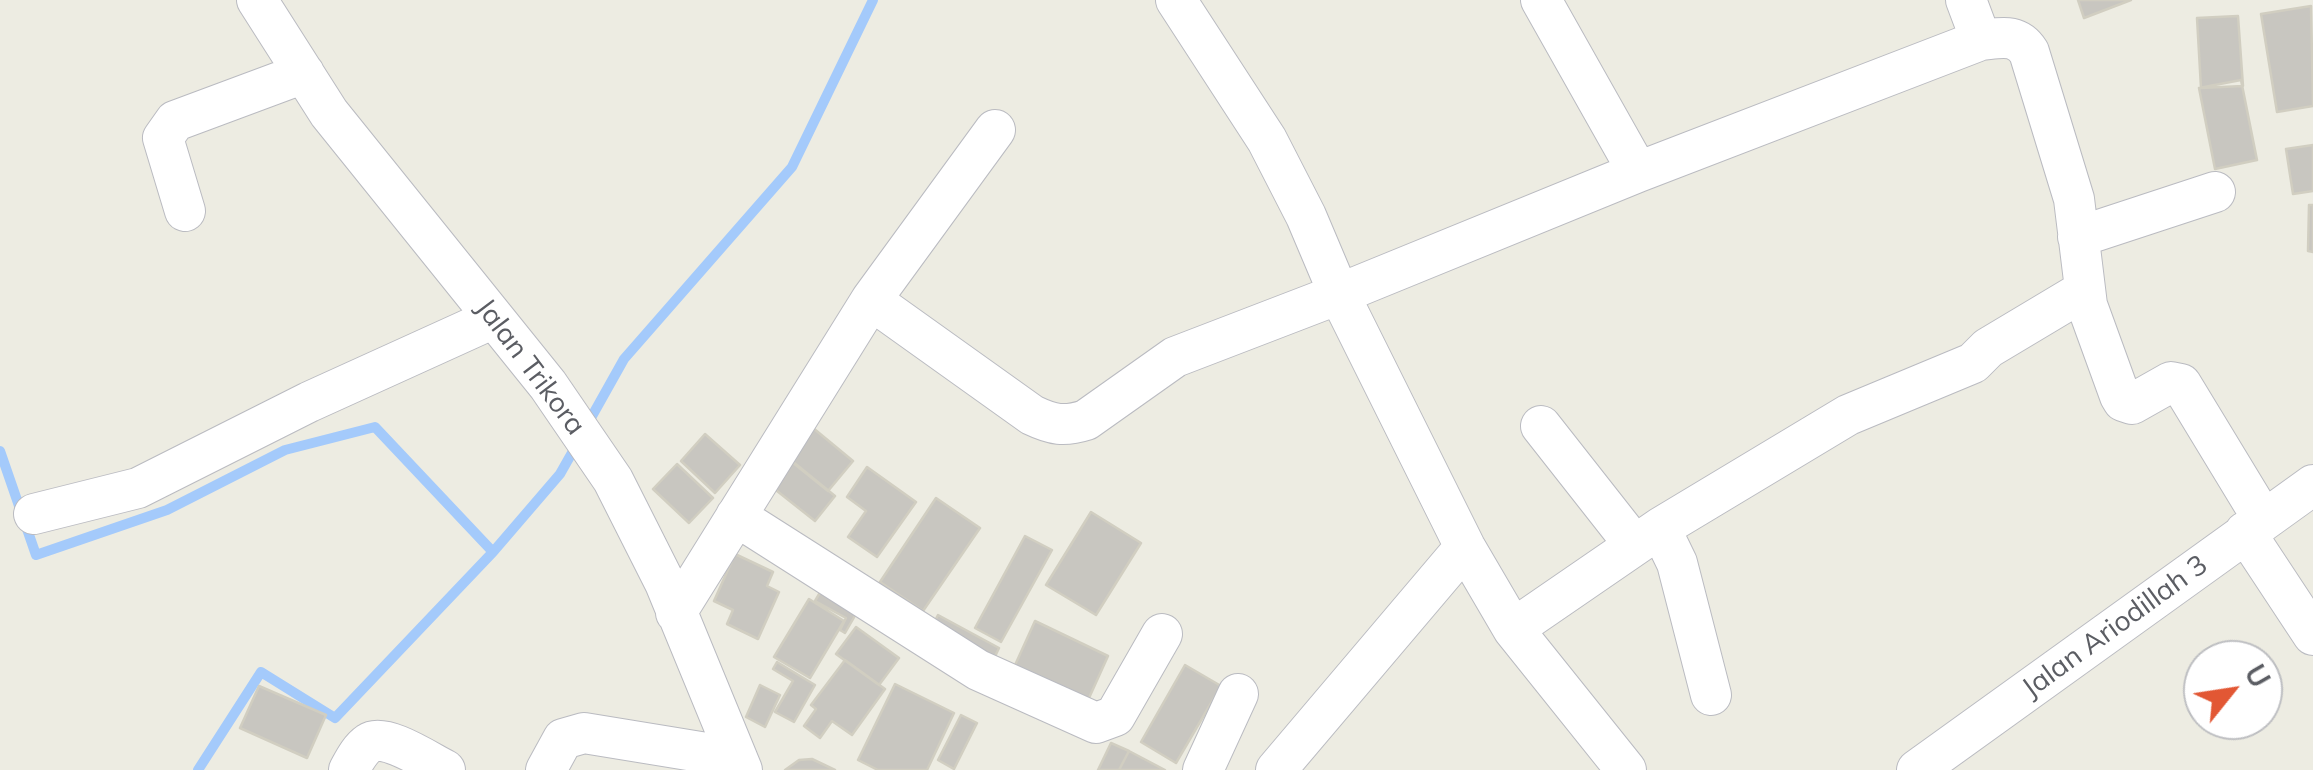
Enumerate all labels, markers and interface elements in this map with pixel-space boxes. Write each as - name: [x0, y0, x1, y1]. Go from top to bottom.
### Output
- street label: Jalan Trikora: [468, 292, 592, 442]
- street label: Jalan Ariodillah 3: [2016, 549, 2214, 705]
- north arrow: [2183, 640, 2283, 740]
- text: U: [2237, 658, 2278, 693]

